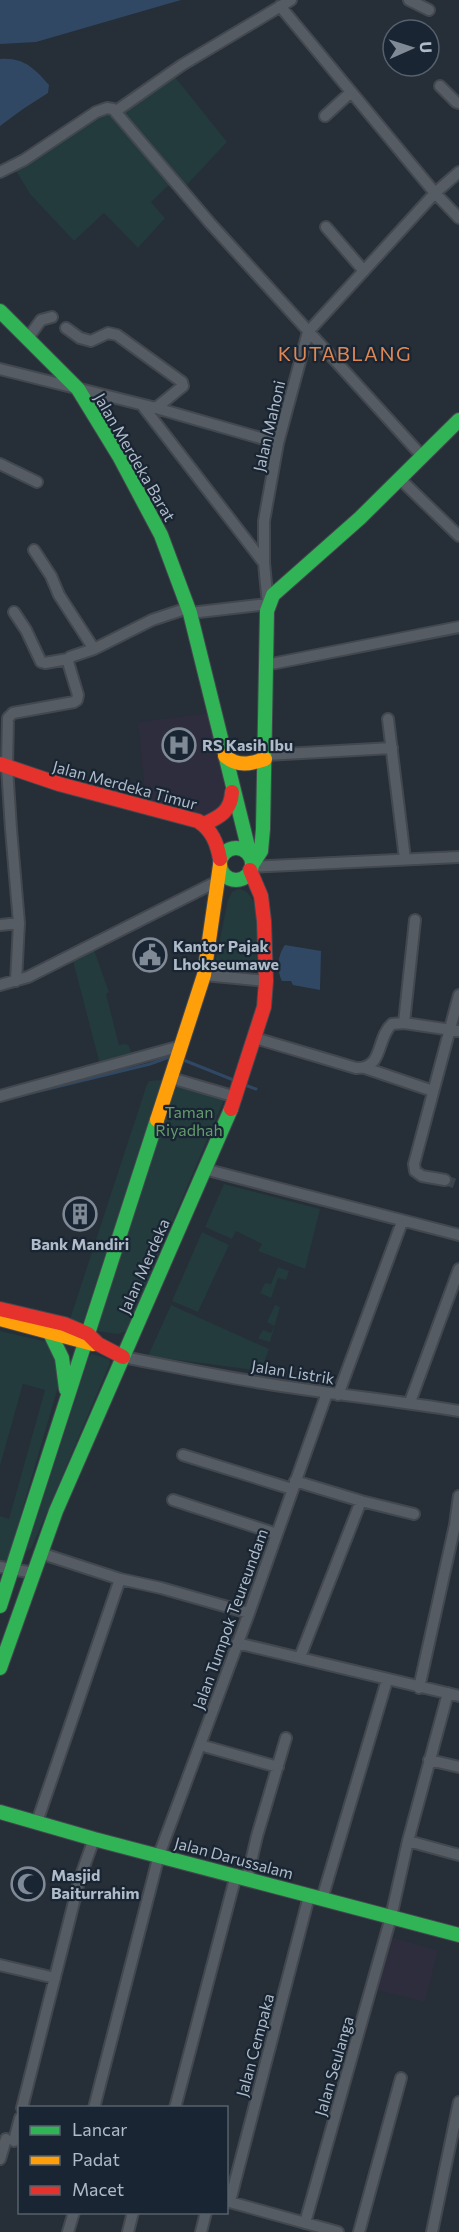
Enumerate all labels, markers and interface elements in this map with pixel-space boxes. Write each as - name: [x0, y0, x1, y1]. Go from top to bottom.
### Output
- north arrow: [381, 18, 441, 78]
- text: U: [417, 41, 436, 54]
- district label: KUTABLANG: [278, 341, 412, 365]
- street label: Jalan Mahoni: [249, 378, 288, 473]
- street label: Jalan Merdeka Barat: [91, 389, 180, 525]
- hospital icon: RS Kasih Ibu: [161, 727, 197, 763]
- place label: RS Kasih Ibu: [202, 735, 293, 754]
- street label: Jalan Merdeka Timur: [51, 756, 200, 813]
- place label: Kantor Pajak Lhokseumawe: [173, 936, 279, 973]
- public building icon: Kantor Pajak Lhokseumawe: [132, 937, 168, 973]
- park label: Taman Riyadhah: [155, 1102, 223, 1139]
- building icon: Bank Mandiri: [62, 1196, 98, 1232]
- street label: Jalan Merdeka: [114, 1215, 173, 1316]
- place label: Bank Mandiri: [31, 1234, 129, 1253]
- street label: Jalan Listrik: [250, 1356, 336, 1388]
- street label: Jalan Tumpok Teureundam: [188, 1526, 271, 1712]
- street label: Jalan Darussalam: [173, 1832, 296, 1883]
- place label: Masjid Baiturrahim: [51, 1865, 140, 1902]
- mosque icon: Masjid Baiturrahim: [10, 1866, 46, 1902]
- street label: Jalan Cempaka: [232, 1991, 277, 2098]
- street label: Jalan Seulanga: [310, 2014, 357, 2118]
- legend: [18, 2106, 228, 2214]
- text: Lancar: [72, 2118, 128, 2140]
- text: Padat: [72, 2148, 120, 2170]
- text: Macet: [72, 2178, 124, 2200]

